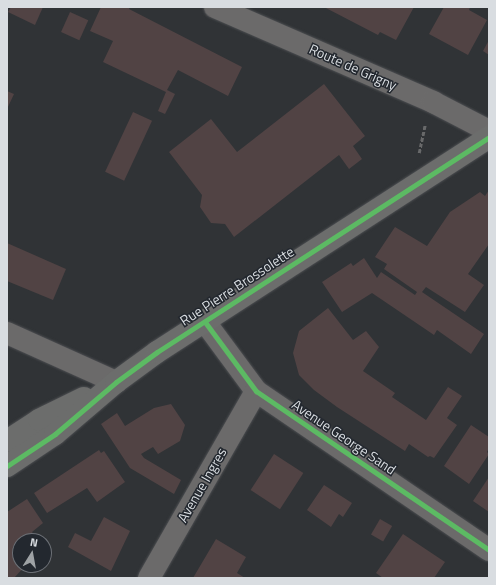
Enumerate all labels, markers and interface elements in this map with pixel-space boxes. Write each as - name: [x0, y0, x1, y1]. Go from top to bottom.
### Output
- street label: Route de Grigny: [307, 40, 399, 94]
- street label: Rue Pierre Brossolette: [177, 243, 297, 329]
- street label: Avenue George Sand: [289, 396, 399, 478]
- street label: Avenue Ingres: [174, 445, 230, 525]
- north arrow: [12, 533, 52, 573]
- text: N: [29, 534, 39, 551]

